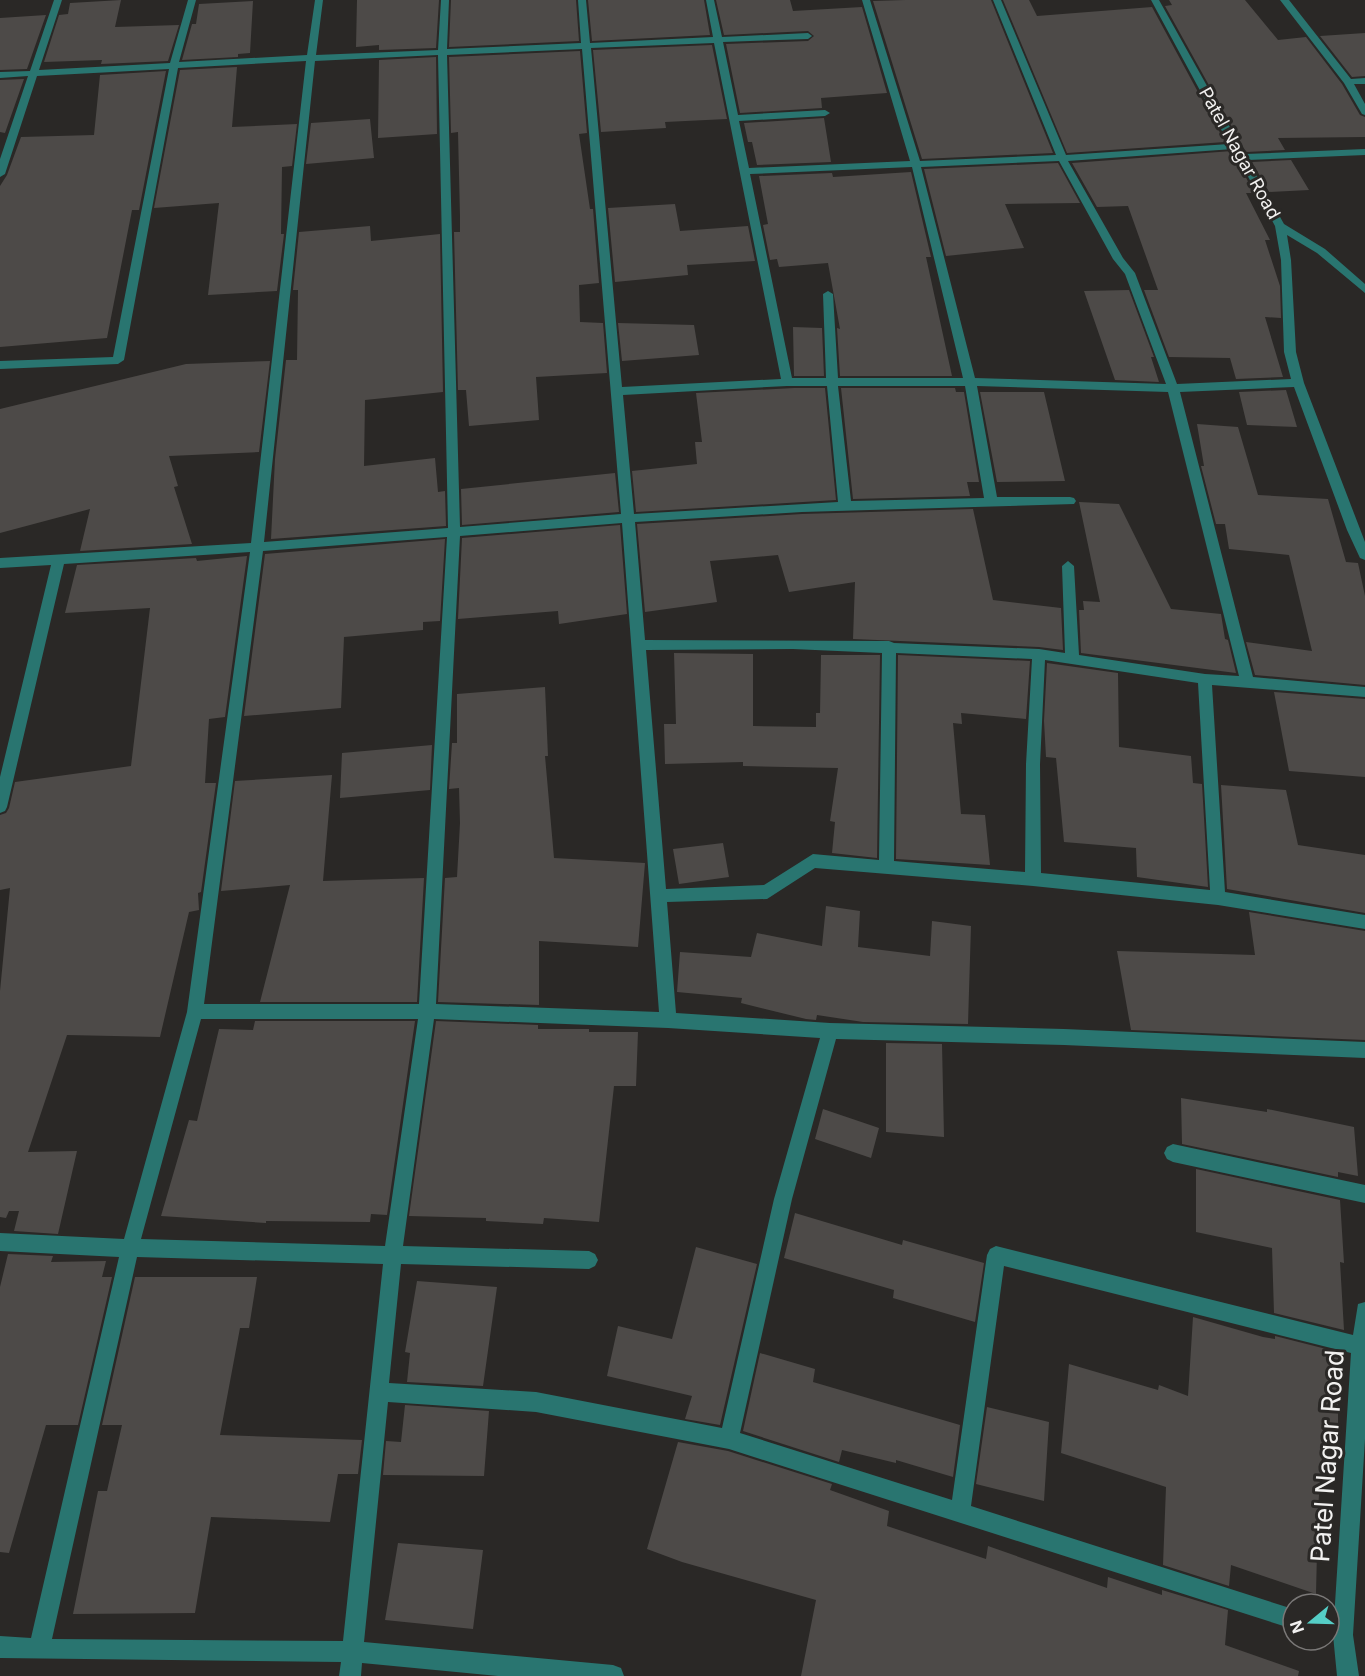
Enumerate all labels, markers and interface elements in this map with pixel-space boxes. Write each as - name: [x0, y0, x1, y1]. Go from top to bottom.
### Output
- street label: Patel Nagar Road: [1195, 83, 1285, 223]
- street label: Patel Nagar Road: [1304, 1349, 1350, 1563]
- north arrow: [1281, 1592, 1341, 1652]
- text: N: [1285, 1618, 1308, 1636]

